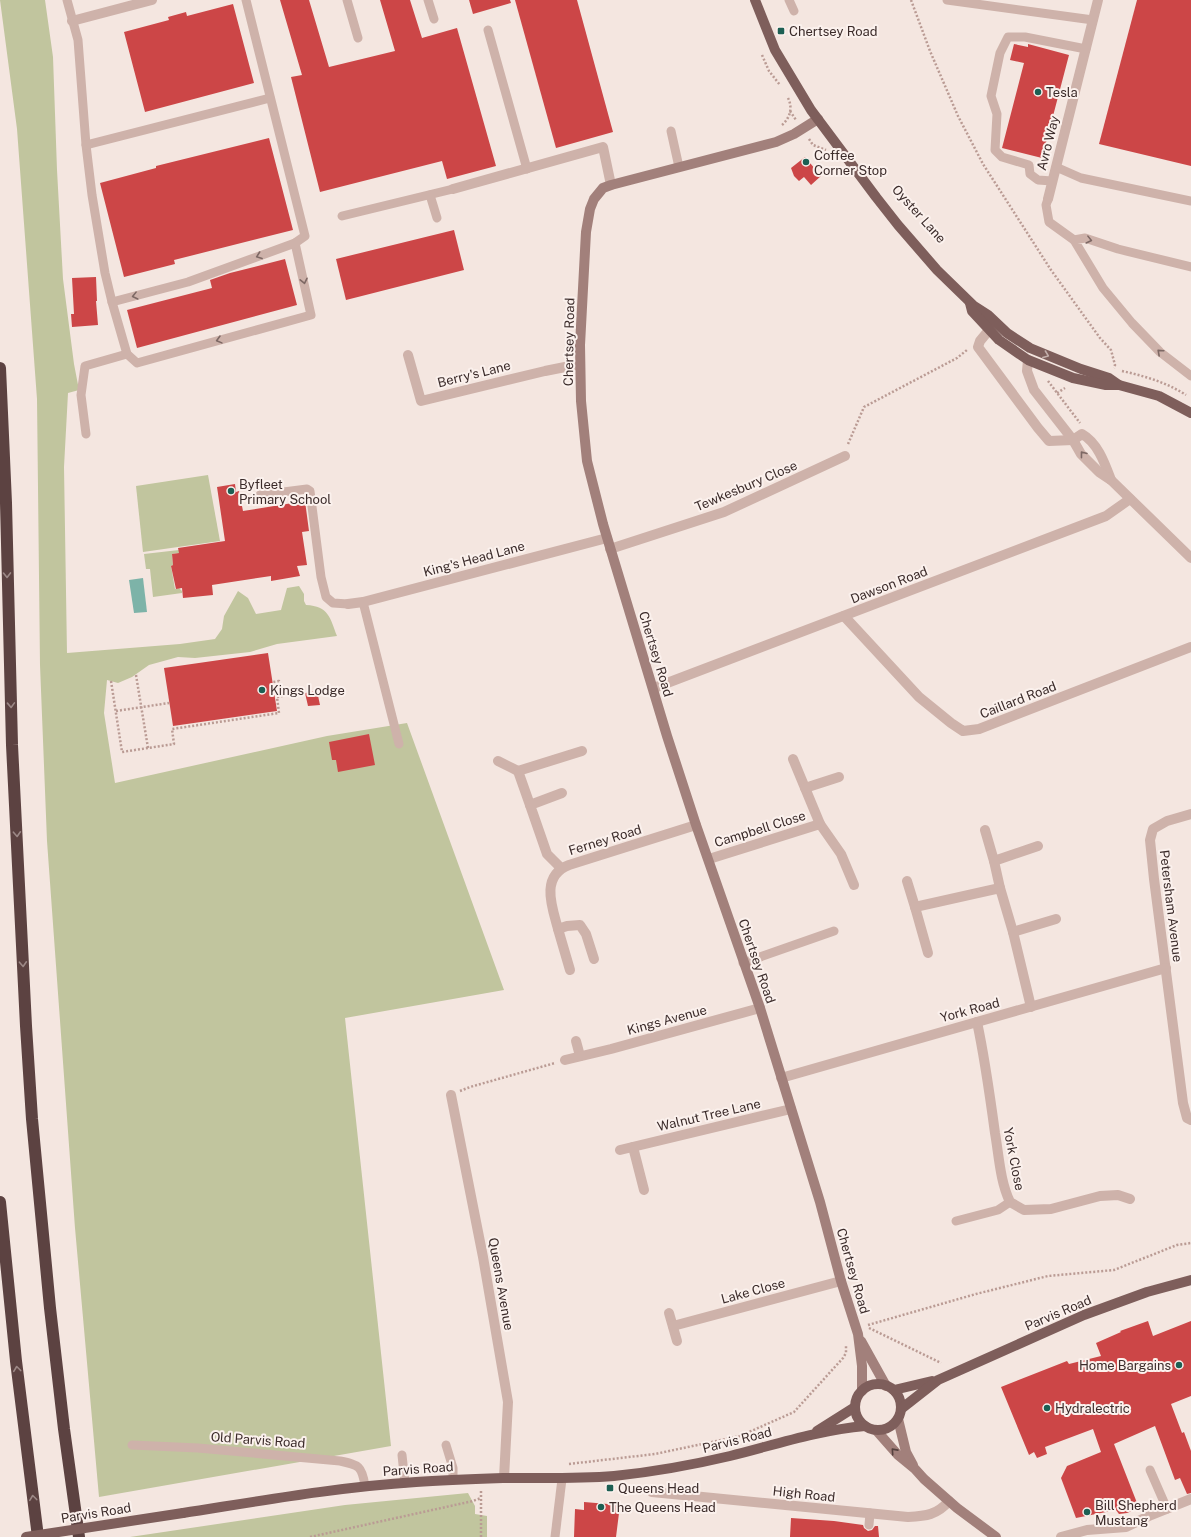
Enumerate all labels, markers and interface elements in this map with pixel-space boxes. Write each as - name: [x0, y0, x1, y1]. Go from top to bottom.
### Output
- place label: Chertsey Road: [789, 24, 877, 39]
- marker: Chertsey Road: [776, 26, 786, 36]
- place label: Tesla: [1046, 85, 1078, 100]
- marker: Tesla: [1033, 87, 1043, 97]
- street label: Avro Way: [1034, 114, 1062, 172]
- place label: Coffee Corner Stop: [814, 148, 887, 178]
- marker: Coffee Corner Stop: [801, 157, 811, 167]
- street label: Oyster Lane: [889, 182, 949, 246]
- one-way arrow: [1086, 236, 1093, 244]
- one-way arrow: [255, 252, 262, 260]
- one-way arrow: [299, 278, 307, 284]
- one-way arrow: [132, 291, 139, 300]
- street label: Chertsey Road: [561, 298, 577, 386]
- one-way arrow: [216, 335, 223, 344]
- one-way arrow: [1042, 350, 1049, 358]
- one-way arrow: [1158, 350, 1165, 357]
- street label: Berry's Lane: [436, 358, 512, 390]
- one-way arrow: [1080, 452, 1087, 459]
- street label: Tewkesbury Close: [693, 458, 799, 514]
- place label: Byfleet Primary School: [239, 477, 331, 507]
- marker: Byfleet Primary School: [226, 486, 236, 496]
- street label: King's Head Lane: [422, 538, 526, 580]
- street label: Dawson Road: [848, 563, 930, 607]
- one-way arrow: [3, 572, 11, 578]
- street label: Chertsey Road: [636, 610, 676, 698]
- street label: Caillard Road: [978, 679, 1058, 721]
- place label: Kings Lodge: [270, 683, 345, 698]
- marker: Kings Lodge: [257, 685, 267, 695]
- one-way arrow: [7, 702, 15, 708]
- street label: Campbell Close: [712, 808, 808, 850]
- street label: Ferney Road: [567, 822, 643, 858]
- one-way arrow: [12, 831, 21, 837]
- street label: Petersham Avenue: [1157, 849, 1185, 963]
- street label: Chertsey Road: [736, 917, 778, 1005]
- one-way arrow: [18, 961, 27, 967]
- street label: York Road: [939, 995, 1001, 1025]
- street label: Kings Avenue: [626, 1002, 708, 1038]
- street label: Walnut Tree Lane: [656, 1096, 762, 1134]
- street label: York Close: [1001, 1126, 1027, 1192]
- street label: Chertsey Road: [834, 1226, 872, 1316]
- street label: Queens Avenue: [485, 1237, 517, 1331]
- street label: Lake Close: [719, 1275, 787, 1307]
- street label: Parvis Road: [1022, 1292, 1094, 1334]
- place label: Home Bargains: [1079, 1358, 1171, 1373]
- marker: Home Bargains: [1174, 1360, 1184, 1370]
- one-way arrow: [13, 1366, 22, 1372]
- place label: Hydralectric: [1055, 1401, 1130, 1416]
- marker: Hydralectric: [1042, 1403, 1052, 1413]
- street label: Parvis Road: [701, 1424, 773, 1456]
- street label: Old Parvis Road: [210, 1429, 306, 1451]
- one-way arrow: [892, 1448, 899, 1455]
- street label: Parvis Road: [382, 1459, 454, 1479]
- place label: Queens Head: [618, 1481, 699, 1496]
- marker: Queens Head: [605, 1483, 615, 1493]
- street label: High Road: [772, 1483, 836, 1505]
- one-way arrow: [29, 1495, 38, 1501]
- place label: Bill Shepherd Mustang: [1095, 1498, 1177, 1528]
- street label: Parvis Road: [60, 1500, 132, 1526]
- place label: The Queens Head: [609, 1500, 716, 1515]
- marker: The Queens Head: [596, 1502, 606, 1512]
- marker: Bill Shepherd Mustang: [1082, 1507, 1092, 1517]

